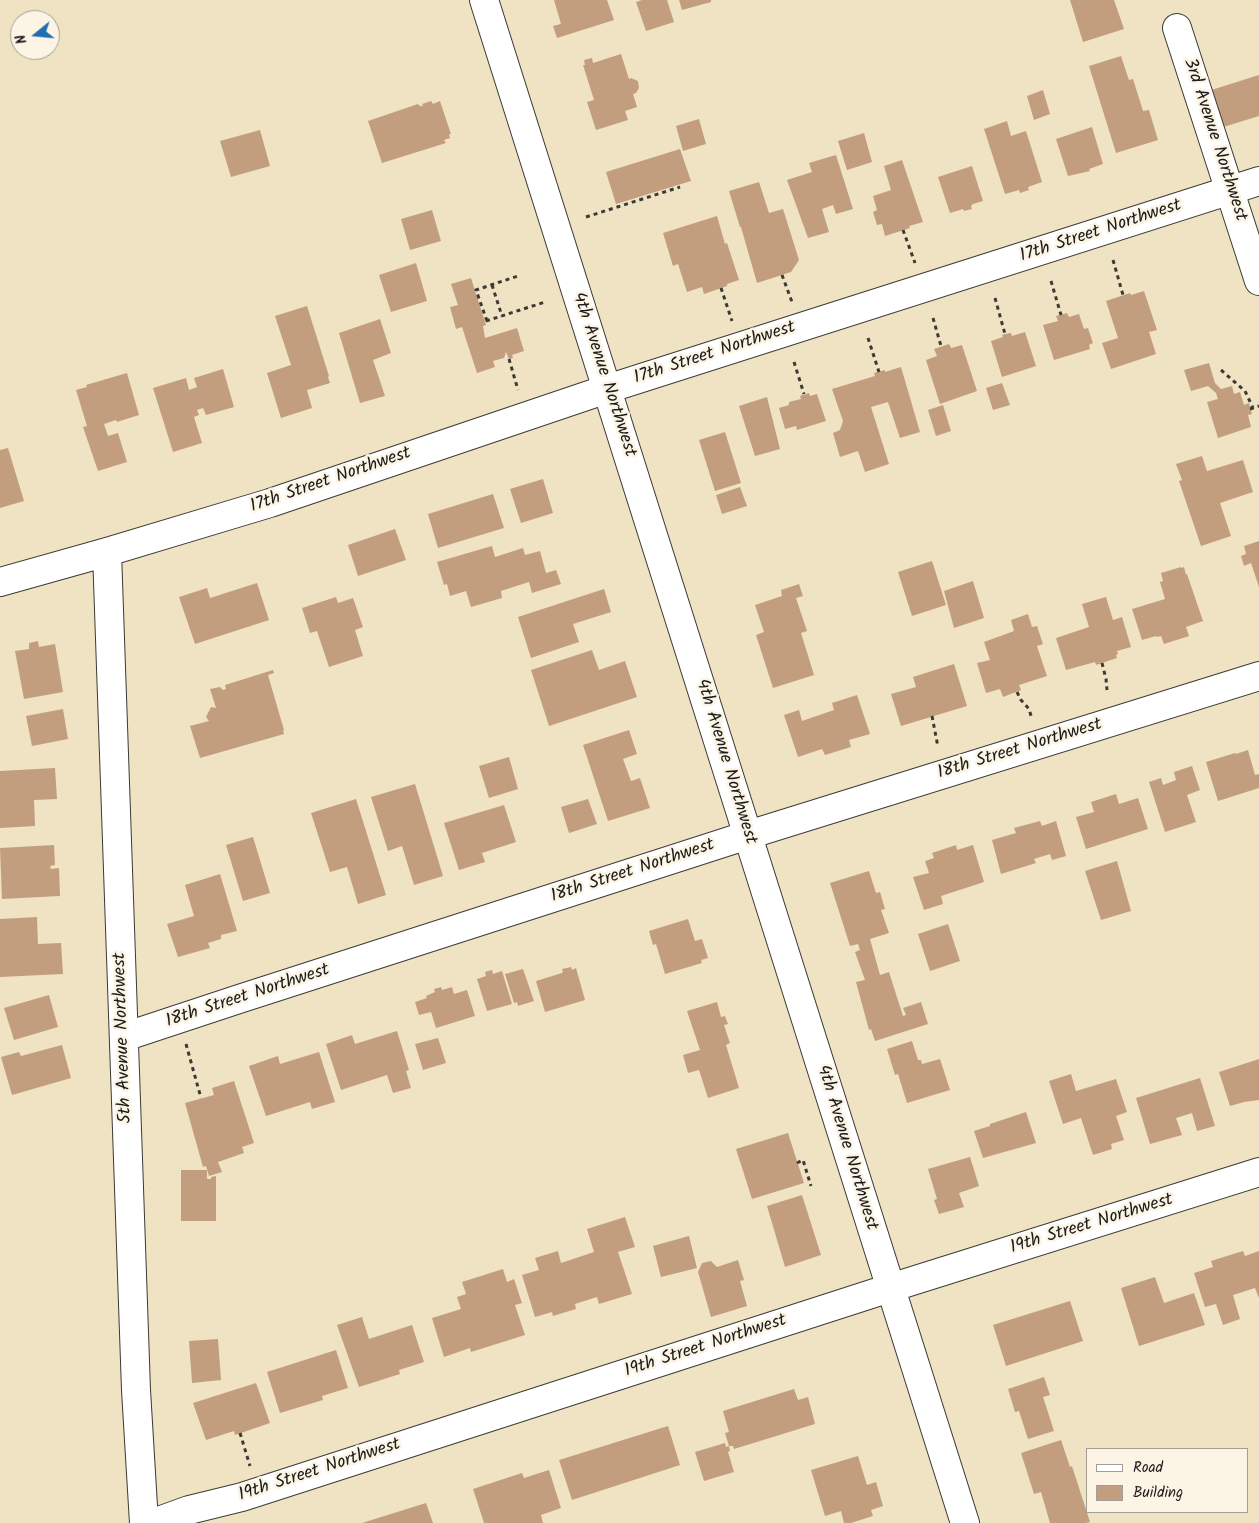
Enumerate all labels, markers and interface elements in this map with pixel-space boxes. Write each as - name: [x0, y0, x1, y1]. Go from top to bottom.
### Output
- north arrow: [10, 10, 60, 60]
- text: N: [10, 32, 33, 47]
- street label: 3rd Avenue Northwest: [1177, 56, 1251, 224]
- street label: 17th Street Northwest: [1018, 196, 1184, 268]
- street label: 4th Avenue Northwest: [566, 290, 640, 460]
- street label: 17th Street Northwest: [632, 318, 798, 390]
- street label: 17th Street Northwest: [248, 443, 414, 519]
- street label: 4th Avenue Northwest: [690, 677, 760, 847]
- street label: 18th Street Northwest: [935, 715, 1105, 785]
- street label: 18th Street Northwest: [548, 835, 718, 909]
- street label: 5th Avenue Northwest: [110, 952, 138, 1124]
- street label: 18th Street Northwest: [163, 960, 333, 1034]
- street label: 4th Avenue Northwest: [811, 1063, 881, 1233]
- street label: 19th Street Northwest: [1008, 1190, 1176, 1260]
- street label: 19th Street Northwest: [622, 1311, 790, 1383]
- street label: 19th Street Northwest: [236, 1435, 404, 1507]
- legend: [1086, 1448, 1249, 1513]
- text: Road: [1133, 1456, 1163, 1480]
- text: Building: [1133, 1481, 1183, 1505]

